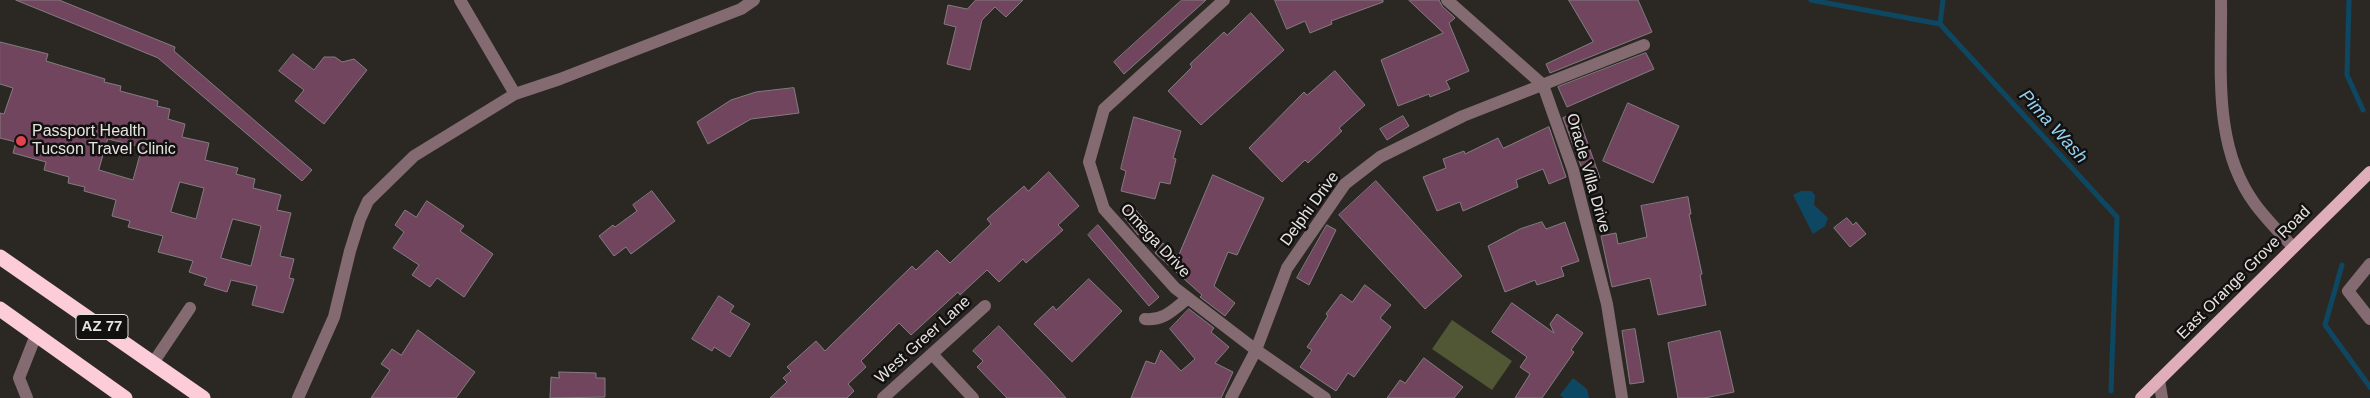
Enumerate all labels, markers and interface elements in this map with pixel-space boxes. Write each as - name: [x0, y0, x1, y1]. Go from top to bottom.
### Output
- water label: Pima Wash: [2014, 86, 2092, 168]
- street label: Oracle Villa Drive: [1562, 111, 1614, 235]
- place label: Passport Health Tucson Travel Clinic: [32, 122, 176, 160]
- marker: Passport Health Tucson Travel Clinic: [14, 134, 28, 148]
- street label: Delphi Drive: [1277, 168, 1343, 250]
- street label: Omega Drive: [1116, 200, 1194, 282]
- street label: East Orange Grove Road: [2173, 202, 2315, 344]
- street label: West Greer Lane: [871, 292, 975, 388]
- road number: AZ 77: [76, 314, 128, 340]

